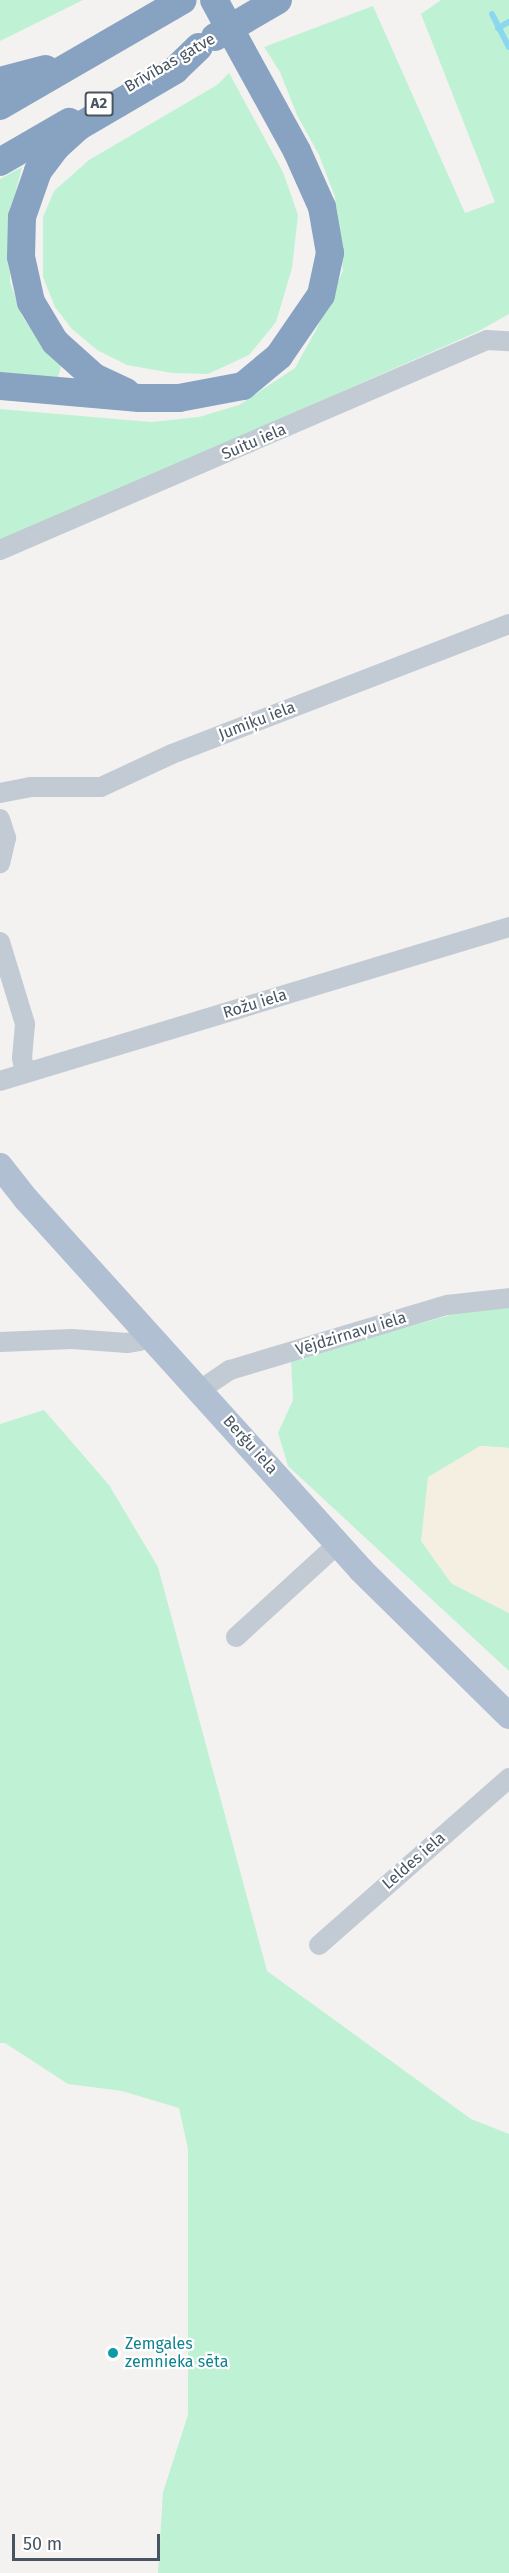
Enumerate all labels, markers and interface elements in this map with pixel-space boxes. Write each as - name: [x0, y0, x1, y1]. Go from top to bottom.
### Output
- street label: Brīvības gatve: [121, 29, 219, 97]
- road number: A2: [84, 92, 114, 116]
- street label: Suitu iela: [219, 420, 289, 464]
- street label: Jumiķu iela: [216, 698, 298, 744]
- street label: Rožu iela: [221, 985, 289, 1023]
- street label: Vējdzirnavu iela: [293, 1308, 409, 1360]
- street label: Berģu iela: [219, 1412, 281, 1478]
- street label: Leldes iela: [378, 1828, 450, 1894]
- place label: Zemgales zemnieka sēta: [125, 2334, 228, 2372]
- marker: Zemgales zemnieka sēta: [106, 2346, 120, 2360]
- scale bar: [15, 2522, 164, 2560]
- text: 50 m: [23, 2533, 62, 2555]

